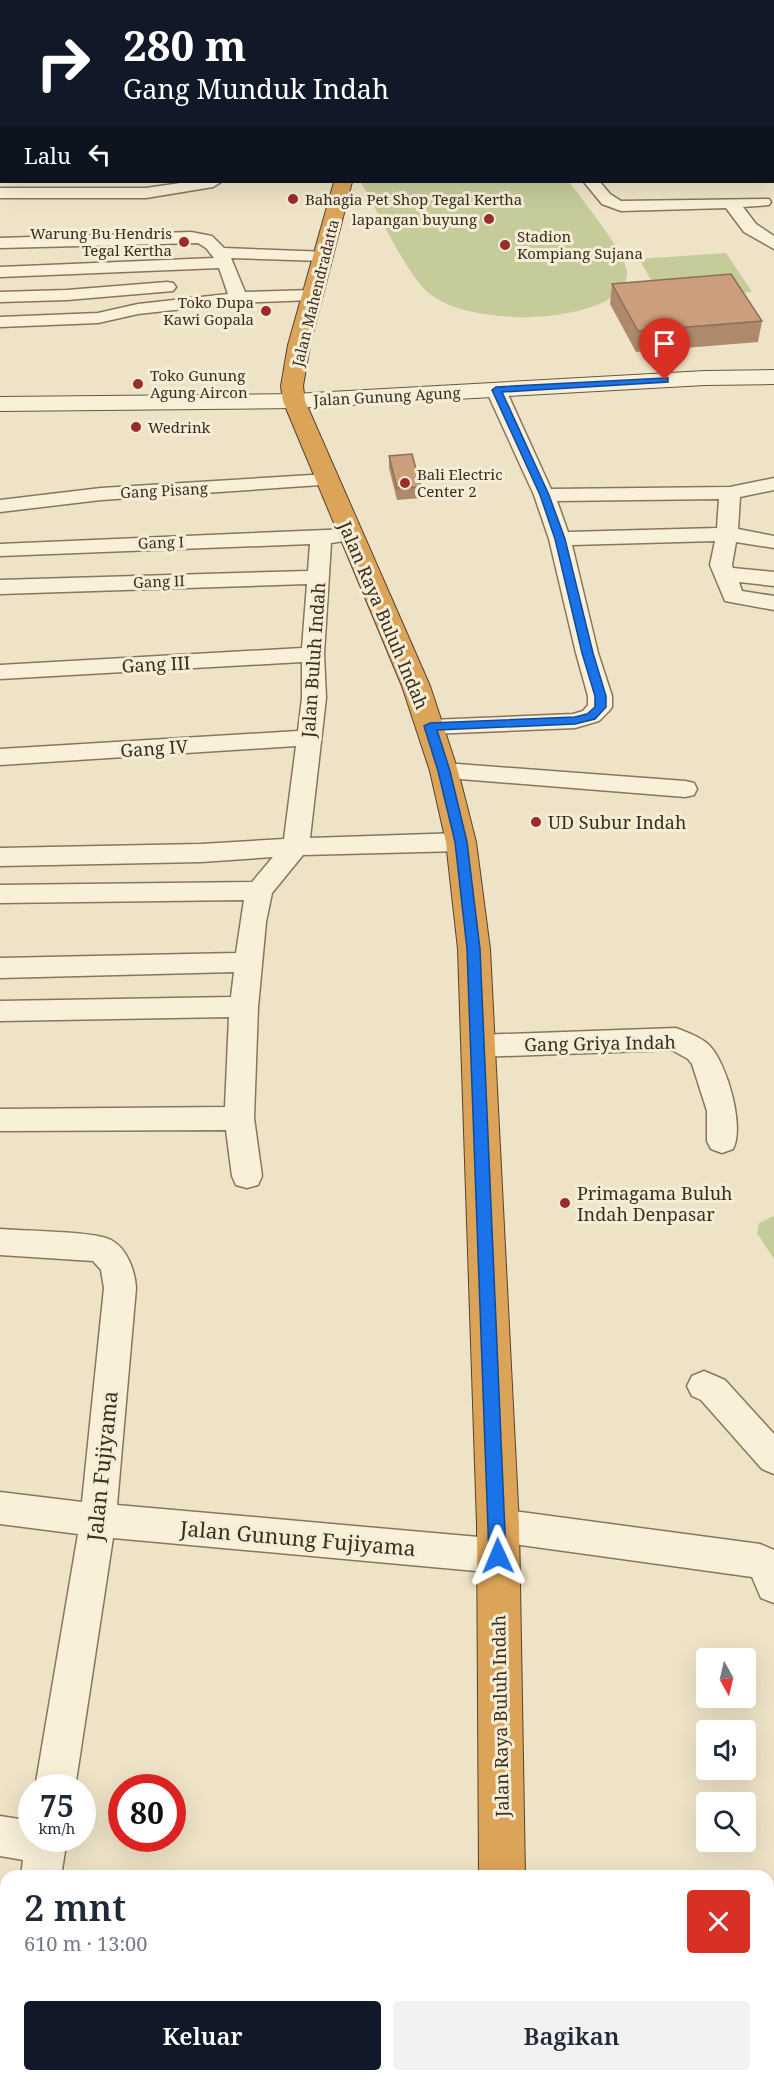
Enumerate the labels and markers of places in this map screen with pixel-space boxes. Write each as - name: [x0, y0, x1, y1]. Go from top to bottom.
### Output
- place label: Bahagia Pet Shop Tegal Kertha: [305, 189, 522, 209]
- marker: Bahagia Pet Shop Tegal Kertha: [286, 192, 300, 206]
- place label: lapangan buyung: [352, 209, 477, 229]
- marker: lapangan buyung: [482, 212, 496, 226]
- place label: Warung Bu Hendris Tegal Kertha: [30, 223, 172, 260]
- place label: Stadion Kompiang Sujana: [517, 226, 643, 263]
- marker: Warung Bu Hendris Tegal Kertha: [177, 235, 191, 249]
- marker: Stadion Kompiang Sujana: [498, 238, 512, 252]
- place label: Toko Dupa Kawi Gopala: [163, 292, 254, 329]
- marker: Toko Dupa Kawi Gopala: [259, 304, 273, 318]
- pin: [639, 318, 690, 380]
- place label: Toko Gunung Agung Aircon: [150, 365, 248, 402]
- marker: Toko Gunung Agung Aircon: [131, 377, 145, 391]
- place label: Wedrink: [148, 417, 211, 437]
- marker: Wedrink: [129, 420, 143, 434]
- place label: Bali Electric Center 2: [417, 464, 503, 501]
- marker: Bali Electric Center 2: [398, 476, 412, 490]
- place label: UD Subur Indah: [548, 810, 686, 834]
- marker: UD Subur Indah: [529, 815, 543, 829]
- place label: Primagama Buluh Indah Denpasar: [577, 1181, 733, 1226]
- marker: Primagama Buluh Indah Denpasar: [558, 1196, 572, 1210]

